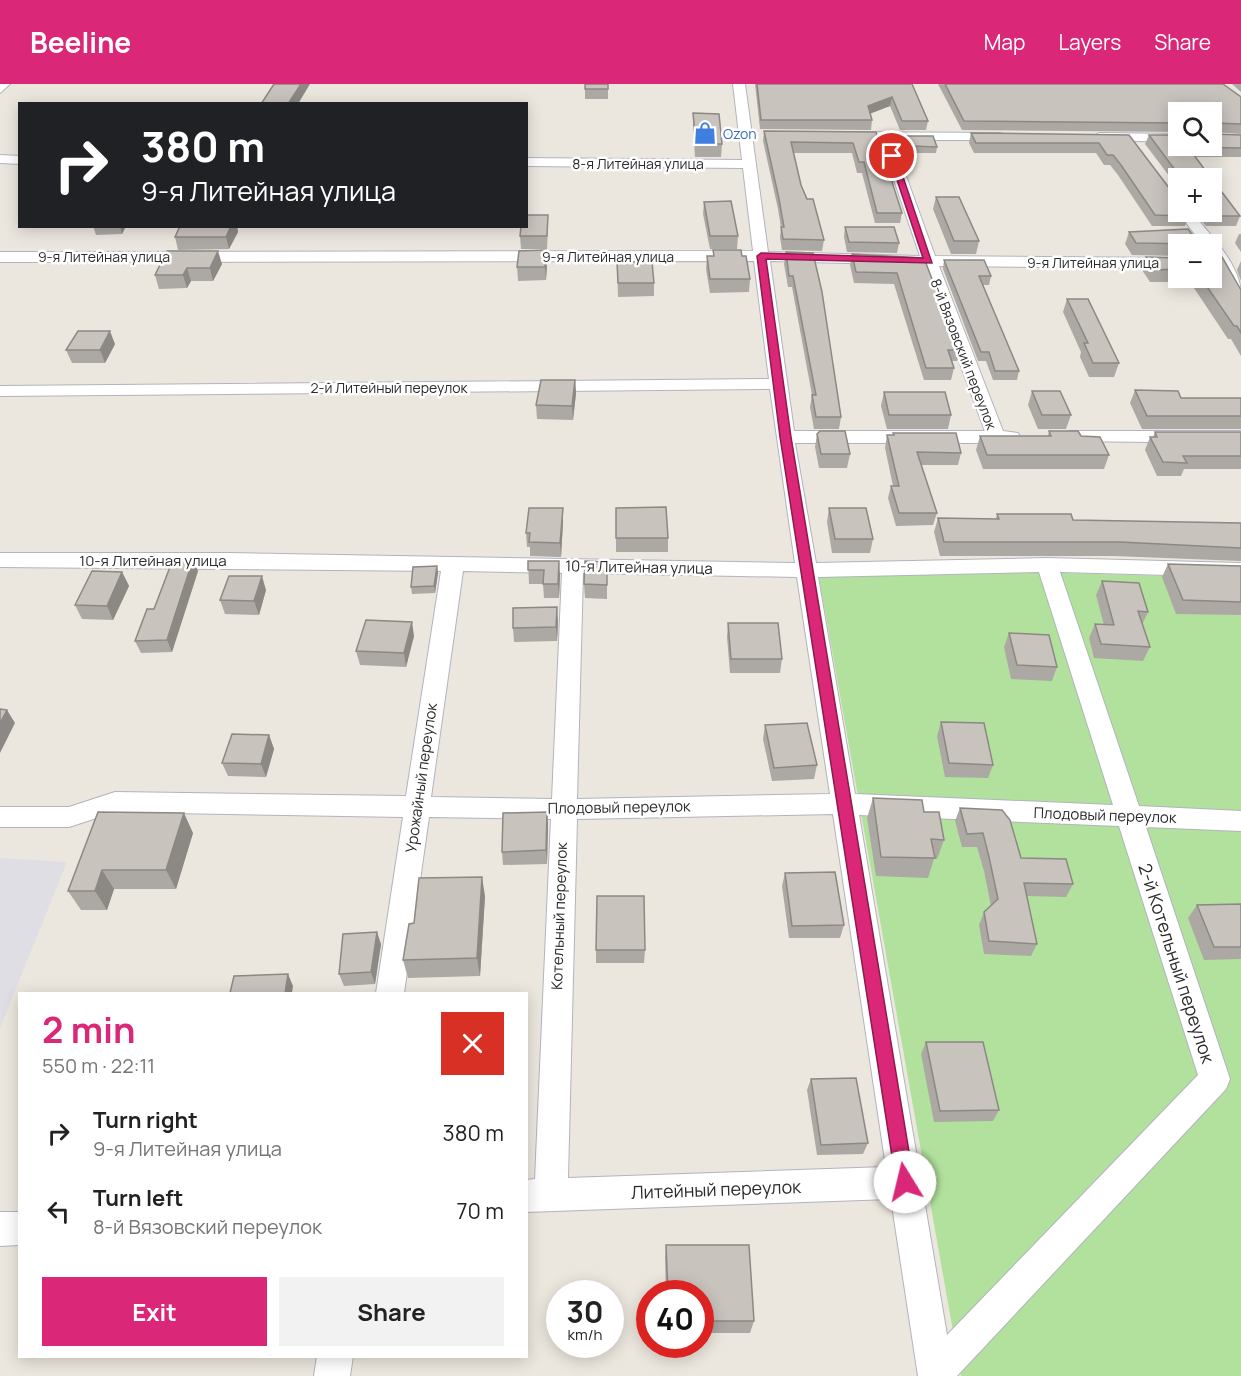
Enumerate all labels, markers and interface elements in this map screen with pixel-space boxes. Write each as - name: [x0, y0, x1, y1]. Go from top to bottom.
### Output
- text: Beeline: [30, 23, 131, 61]
- text: Map: [984, 28, 1025, 56]
- text: Layers: [1058, 28, 1121, 56]
- text: Share: [1154, 28, 1211, 56]
- map controls: [1168, 102, 1222, 288]
- button: search: [1168, 102, 1222, 156]
- text: 380 m: [141, 117, 265, 175]
- shop icon: Ozon: [692, 120, 718, 146]
- place label: Ozon: [723, 124, 757, 143]
- icon: right: [42, 126, 120, 204]
- pin: [866, 130, 917, 181]
- icon: arrive: [875, 139, 908, 172]
- street label: 8-я Литейная улица: [572, 154, 704, 173]
- button: +: [1168, 168, 1222, 222]
- text: 9-я Литейная улица: [141, 172, 396, 209]
- button: −: [1168, 234, 1222, 288]
- street label: 9-я Литейная улица: [38, 247, 170, 266]
- street label: 9-я Литейная улица: [542, 247, 674, 266]
- street label: 9-я Литейная улица: [1027, 253, 1159, 272]
- street label: 8-й Вязовский переулок: [926, 276, 1002, 433]
- street label: 2-й Литейный переулок: [311, 378, 469, 397]
- street label: 10-я Литейная улица: [79, 550, 227, 571]
- street label: 10-я Литейная улица: [565, 555, 713, 579]
- street label: Урожайный переулок: [400, 701, 442, 854]
- street label: Плодовый переулок: [547, 795, 691, 819]
- street label: Плодовый переулок: [1033, 802, 1177, 828]
- street label: Котельный переулок: [546, 841, 572, 990]
- street label: 2-й Котельный переулок: [1133, 860, 1221, 1067]
- text: 2 min: [42, 1005, 136, 1054]
- button: close: [441, 1012, 504, 1075]
- text: 550 m · 22:11: [42, 1052, 155, 1079]
- text: Turn right: [93, 1105, 198, 1135]
- icon: right: [42, 1117, 75, 1150]
- text: 380 m: [443, 1118, 504, 1148]
- text: 9-я Литейная улица: [93, 1135, 282, 1162]
- position arrow: [873, 1150, 937, 1214]
- street label: Литейный переулок: [631, 1174, 802, 1204]
- text: Turn left: [93, 1183, 183, 1213]
- icon: left: [42, 1195, 75, 1228]
- text: 70 m: [456, 1196, 504, 1226]
- text: 8-й Вязовский переулок: [93, 1213, 322, 1240]
- button: Exit: [42, 1277, 267, 1346]
- button: Share: [279, 1277, 504, 1346]
- speed limit sign: 40: [636, 1280, 714, 1358]
- text: 30: [566, 1291, 604, 1332]
- text: km/h: [568, 1324, 602, 1345]

